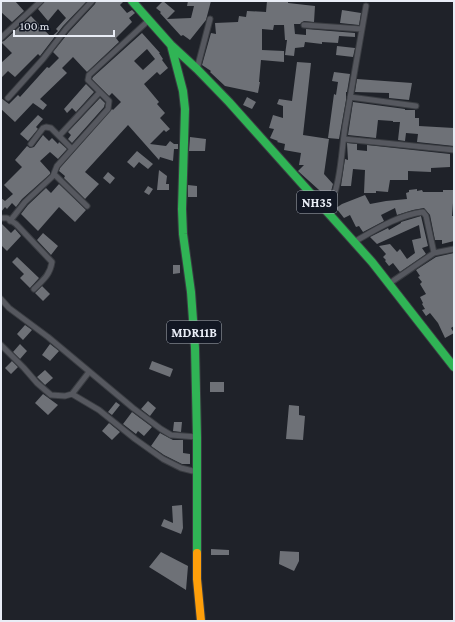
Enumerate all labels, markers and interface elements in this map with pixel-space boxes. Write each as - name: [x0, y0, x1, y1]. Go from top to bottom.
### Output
- scale bar: [14, 12, 114, 38]
- text: 100 m: [20, 19, 50, 33]
- road number: NH35: [297, 191, 337, 213]
- road number: MDR11B: [167, 321, 221, 343]

